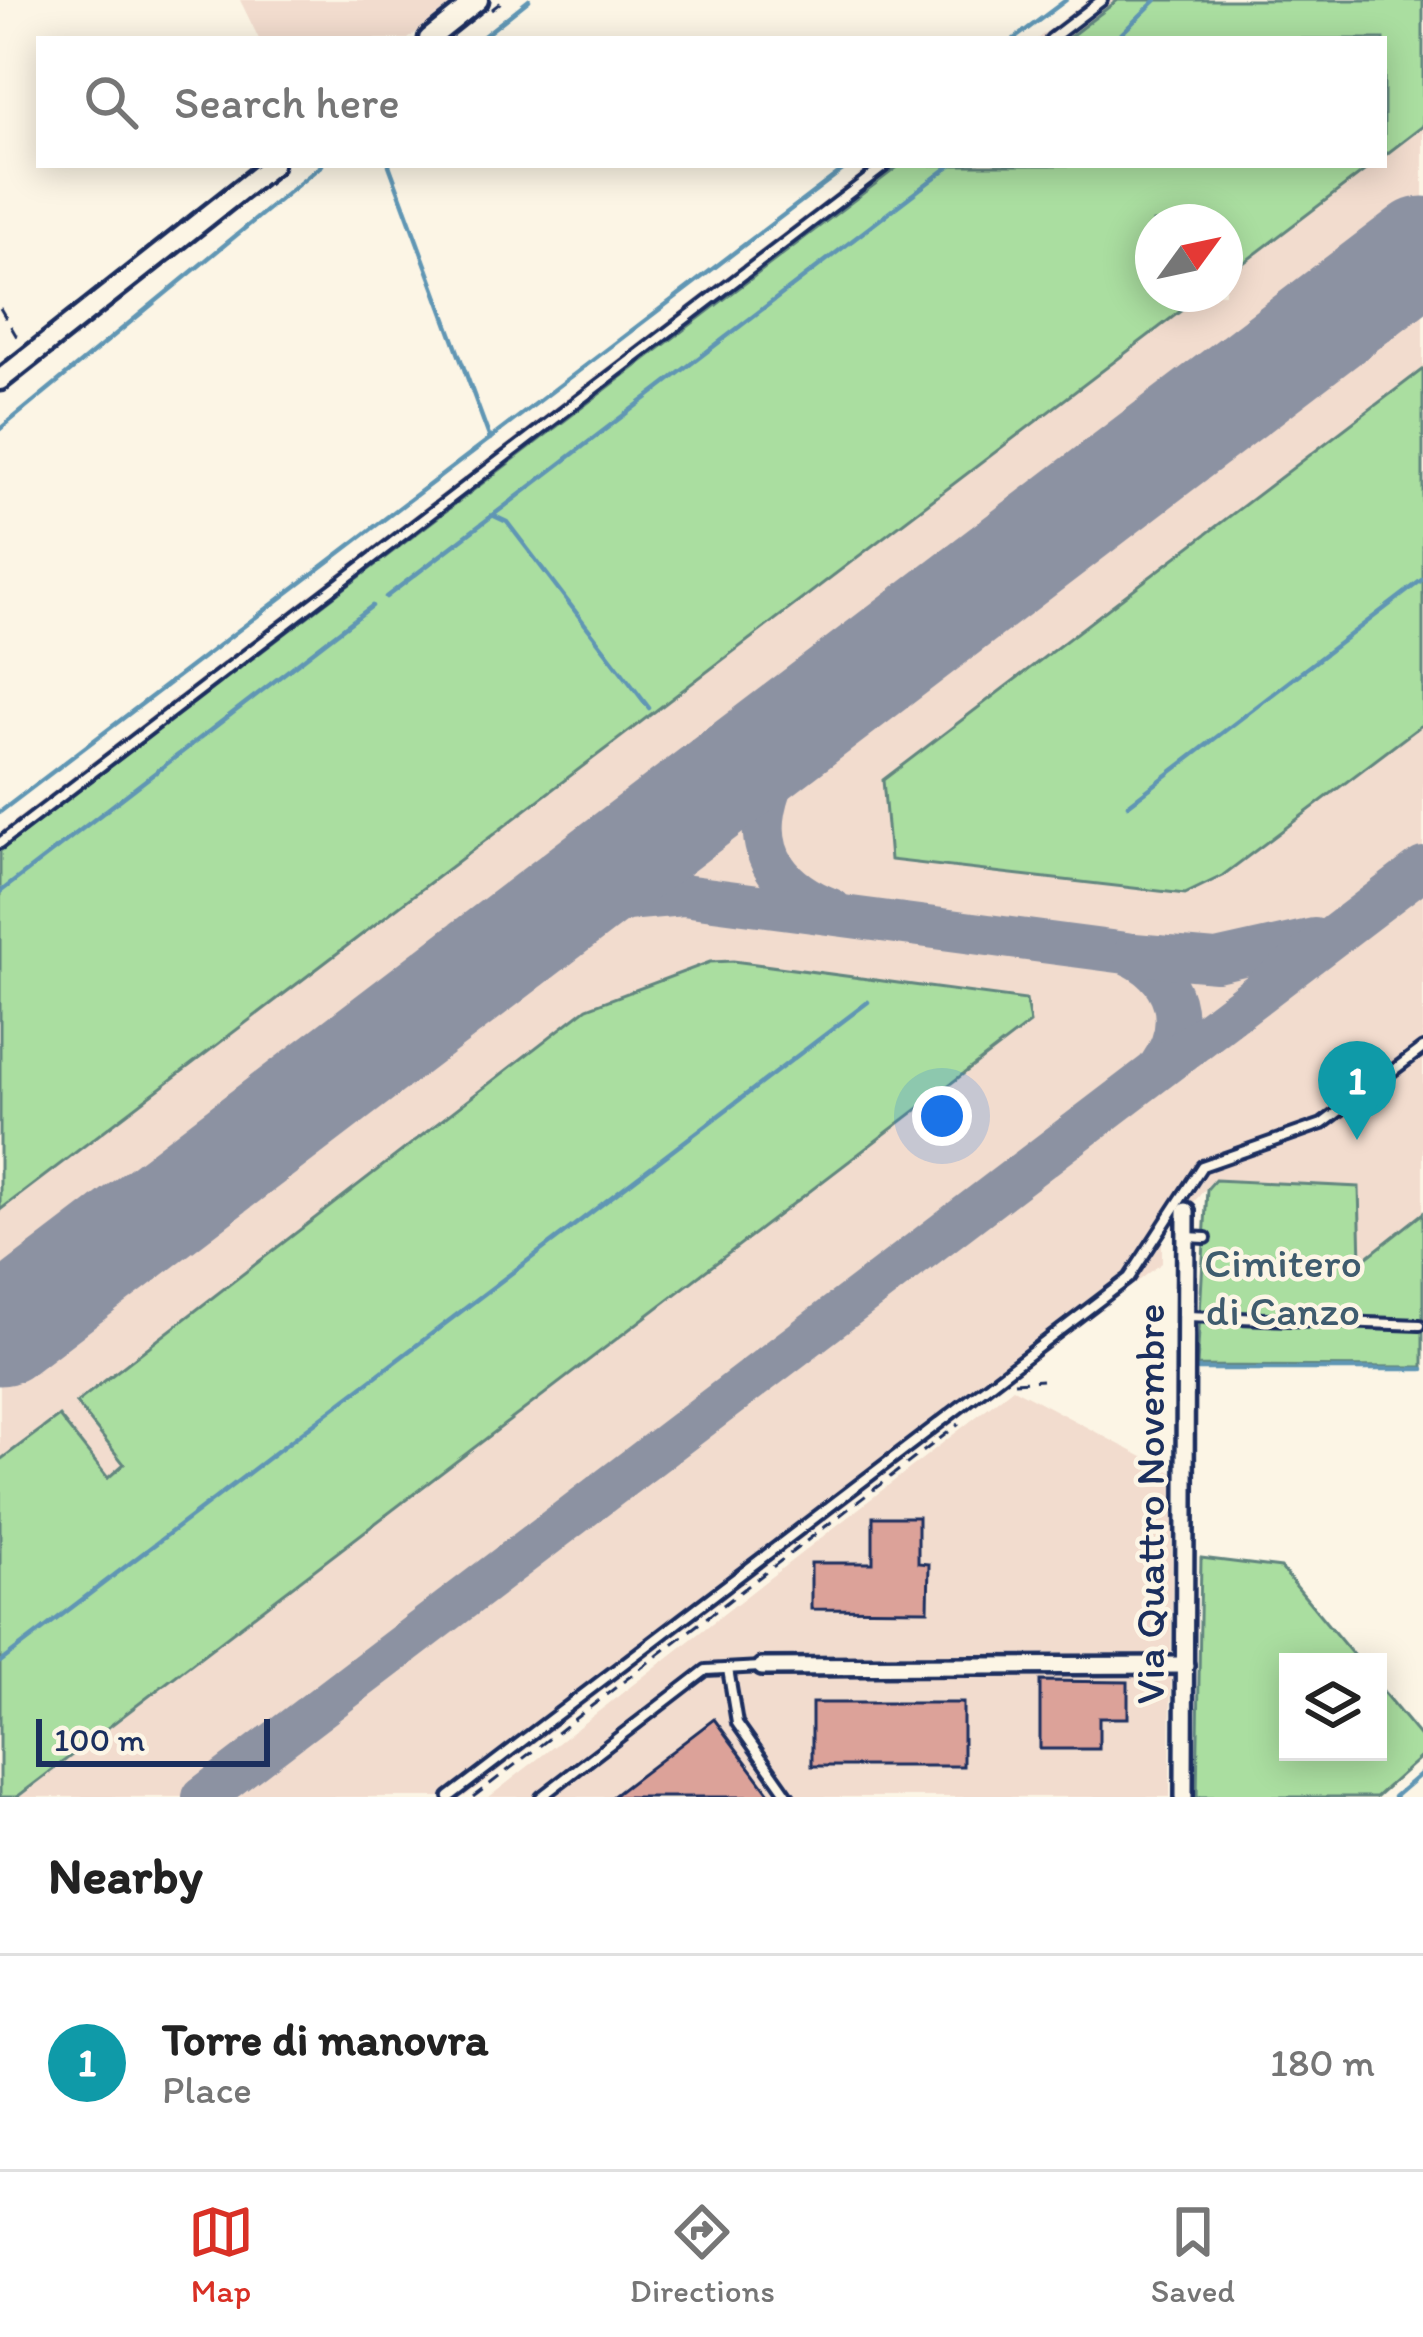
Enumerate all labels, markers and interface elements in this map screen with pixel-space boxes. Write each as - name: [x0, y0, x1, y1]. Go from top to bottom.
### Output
- search box: [36, 36, 1387, 168]
- icon: search: [78, 69, 144, 135]
- text: Search here: [174, 75, 400, 129]
- north arrow: [1135, 204, 1243, 312]
- pin: 1: [1318, 1041, 1396, 1140]
- your location: [912, 1086, 972, 1146]
- park label: Cimitero di Canzo: [1204, 1237, 1362, 1336]
- street label: Via Quattro Novembre: [1124, 1304, 1175, 1704]
- map controls: [1279, 1653, 1387, 1761]
- button: layers: [1279, 1653, 1387, 1761]
- scale bar: [36, 1713, 270, 1766]
- text: 100 m: [54, 1720, 145, 1759]
- text: Nearby: [48, 1845, 203, 1906]
- text: Torre di manovra: [162, 2012, 488, 2066]
- text: 1: [78, 2039, 96, 2086]
- text: 180 m: [1270, 2039, 1375, 2086]
- text: Place: [162, 2066, 252, 2113]
- tab: Map: [188, 2199, 254, 2310]
- tab: Directions: [630, 2199, 775, 2310]
- tab: Saved: [1151, 2199, 1235, 2310]

